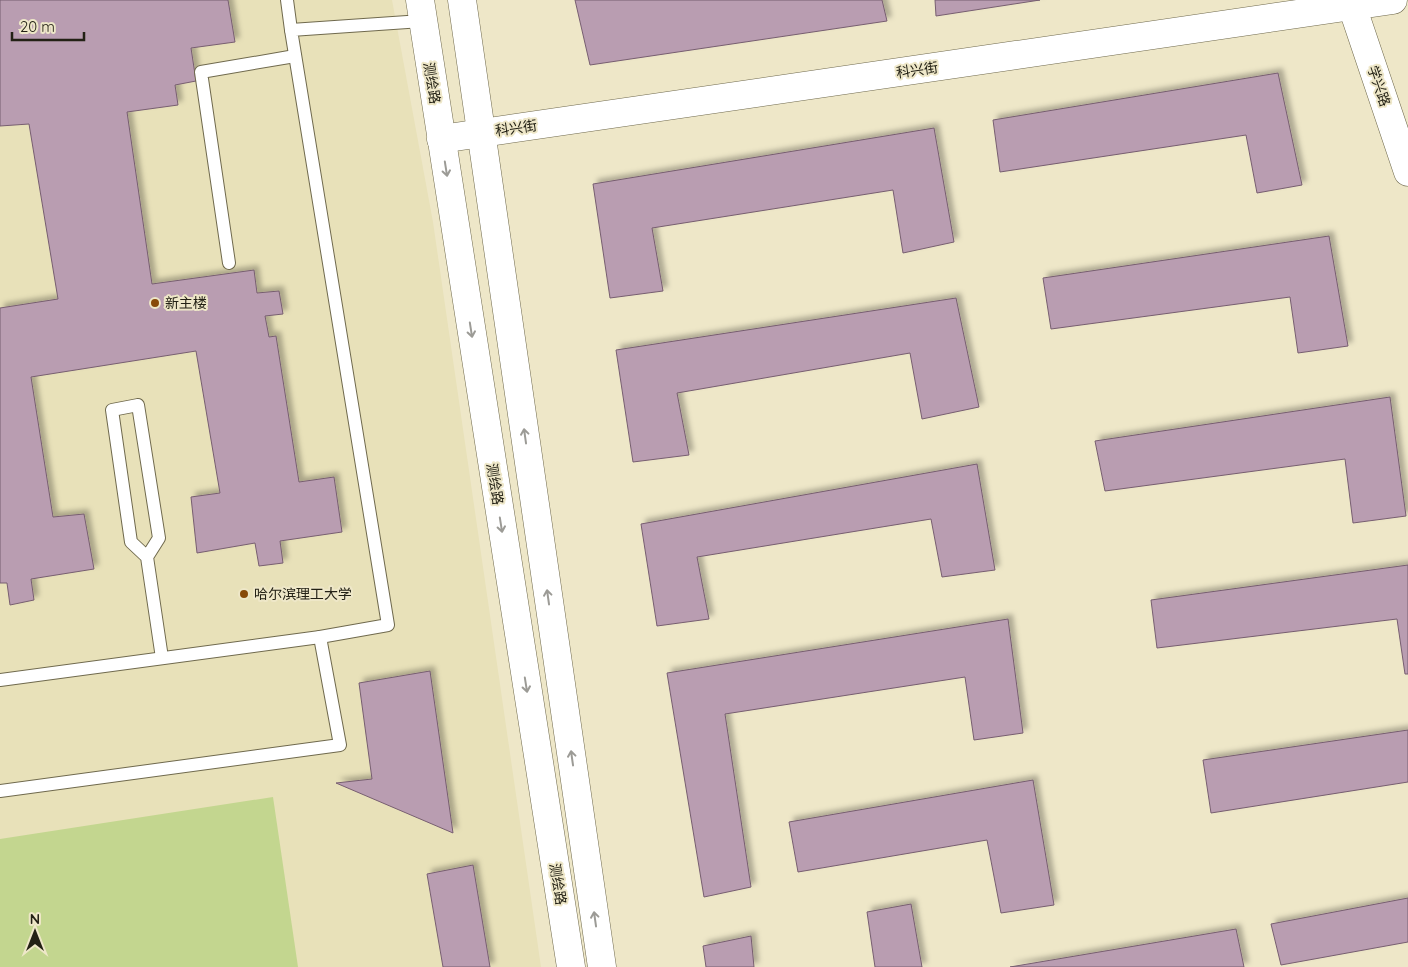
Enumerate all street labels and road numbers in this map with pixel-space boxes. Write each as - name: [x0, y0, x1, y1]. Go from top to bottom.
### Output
- street label: 科兴街: [895, 58, 939, 82]
- street label: 测绘路: [420, 61, 444, 105]
- street label: 学兴路: [1364, 63, 1394, 109]
- street label: 科兴街: [494, 116, 538, 140]
- street label: 测绘路: [483, 462, 507, 506]
- street label: 测绘路: [546, 862, 570, 906]

